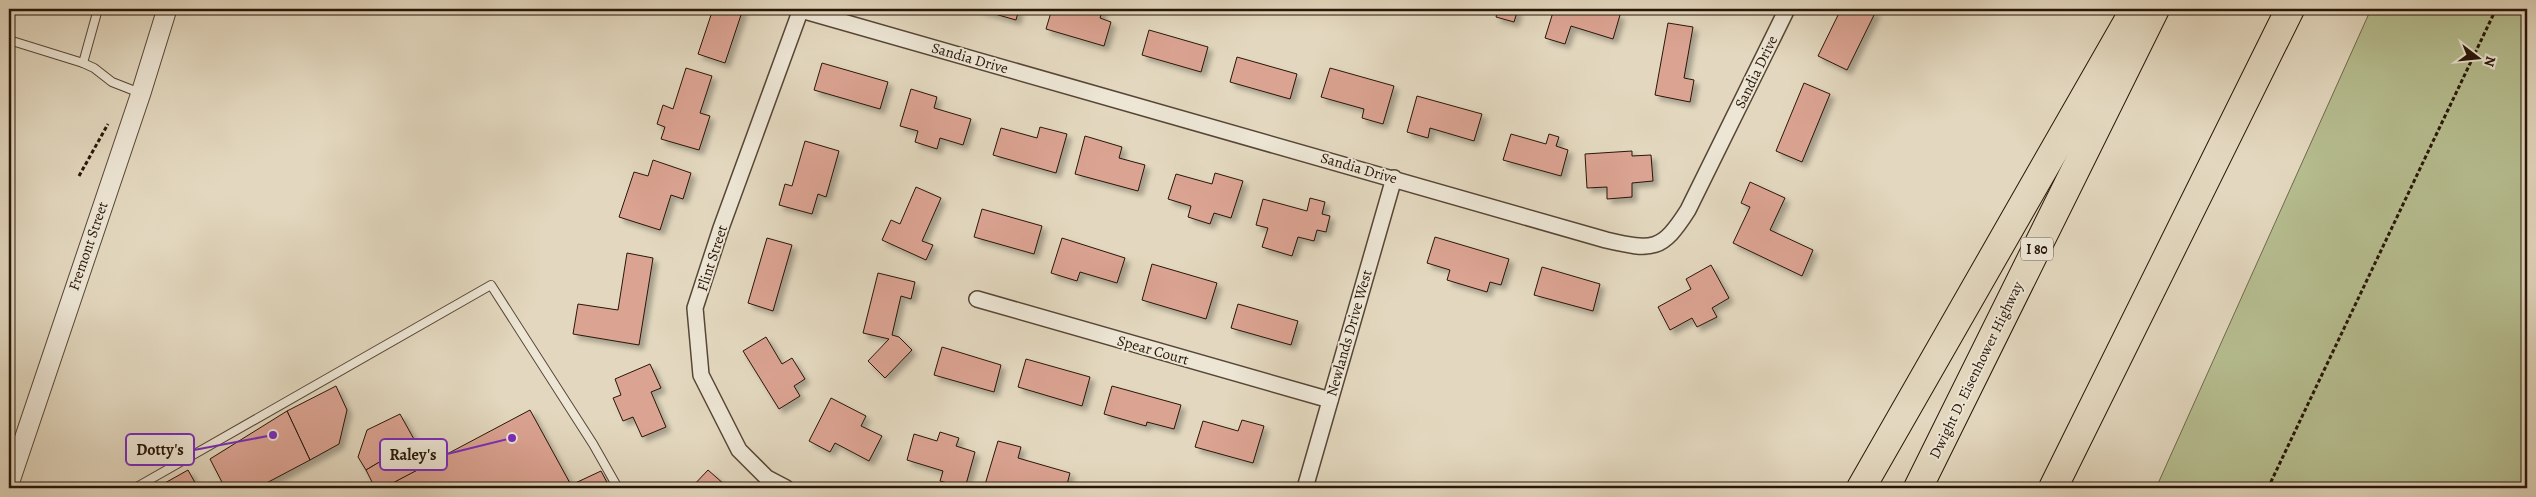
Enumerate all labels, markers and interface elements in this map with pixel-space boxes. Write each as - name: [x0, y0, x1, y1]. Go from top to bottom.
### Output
- street label: Sandia Drive: [1730, 32, 1782, 112]
- north arrow: [2454, 32, 2504, 82]
- street label: Sandia Drive: [929, 38, 1011, 79]
- text: N: [2479, 54, 2501, 69]
- street label: Sandia Drive: [1318, 148, 1400, 189]
- street label: Fremont Street: [63, 199, 113, 293]
- street label: Flint Street: [692, 222, 732, 294]
- road number: I 80: [2021, 238, 2053, 260]
- street label: Newlands Drive West: [1321, 267, 1377, 399]
- street label: Dwight D. Eisenhower Highway: [1924, 278, 2028, 462]
- street label: Spear Court: [1115, 330, 1191, 370]
- callout: Dotty's: [126, 434, 194, 465]
- text: Dotty's: [136, 439, 184, 461]
- callout: Raley's: [380, 439, 447, 470]
- text: Raley's: [390, 444, 437, 466]

